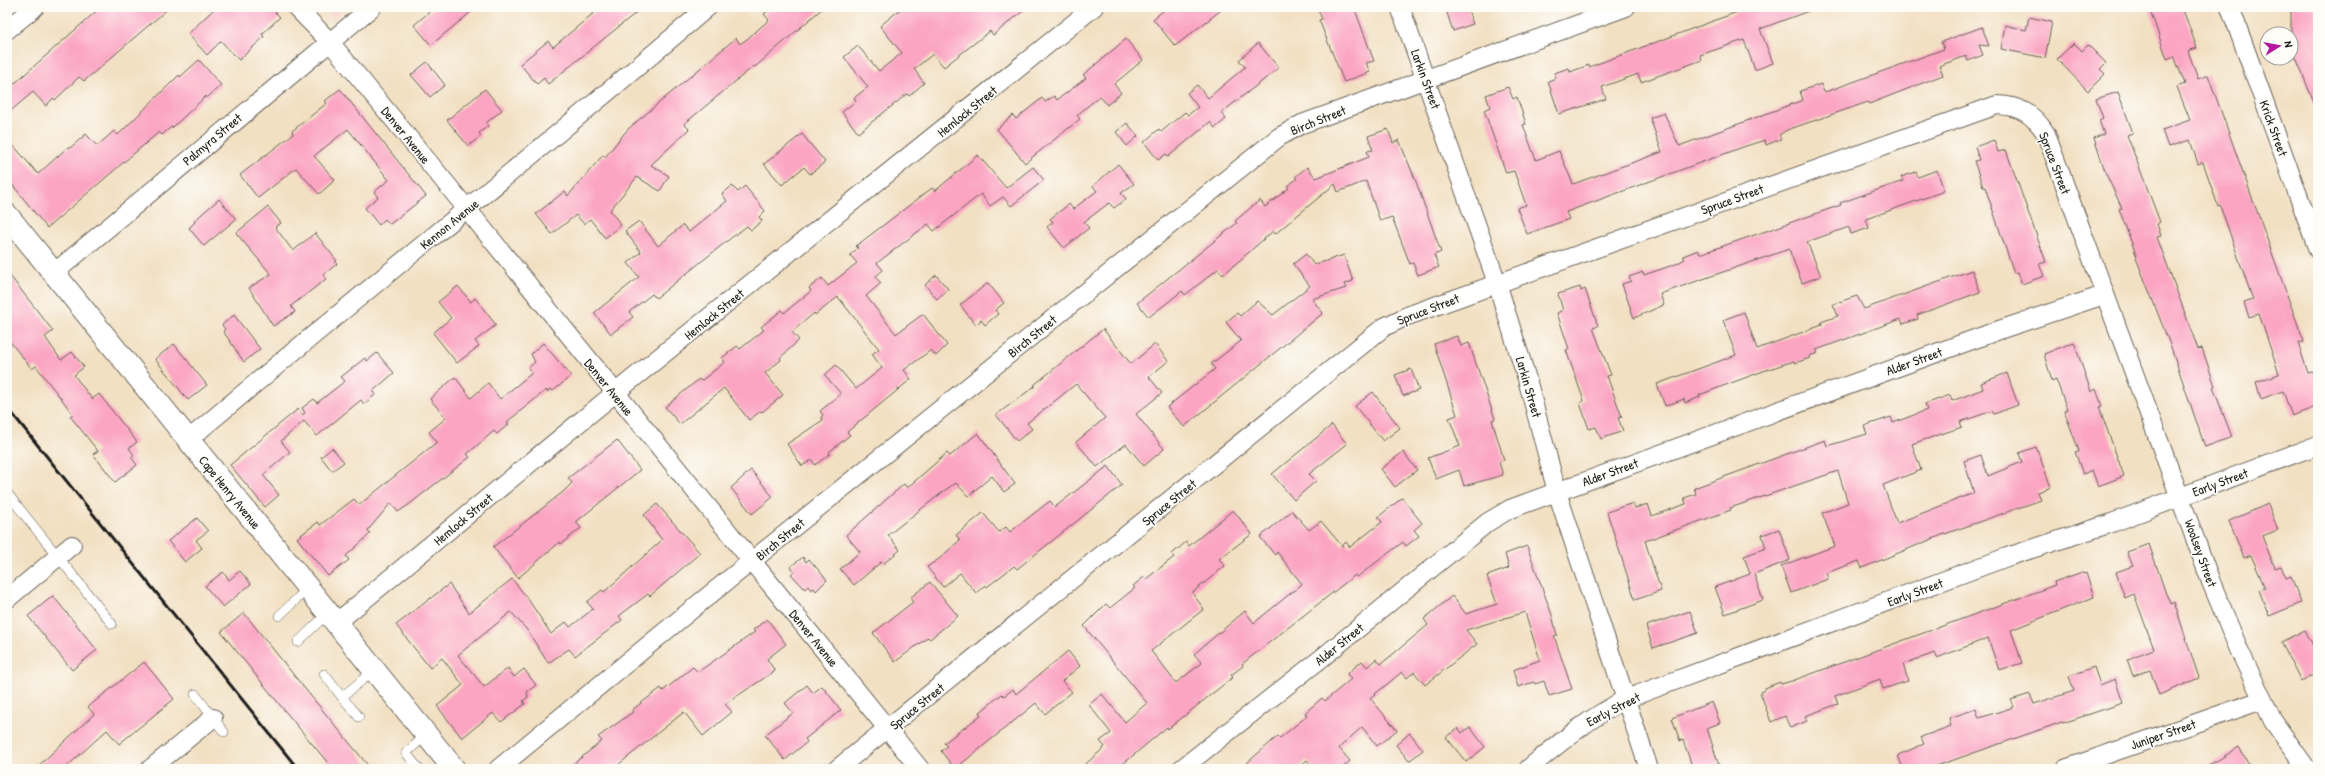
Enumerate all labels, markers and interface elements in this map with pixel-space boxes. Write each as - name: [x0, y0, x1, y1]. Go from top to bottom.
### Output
- north arrow: [2259, 26, 2299, 66]
- text: N: [2281, 40, 2296, 48]
- street label: Larkin Street: [1407, 47, 1445, 112]
- street label: Hemlock Street: [933, 81, 1001, 141]
- street label: Krick Street: [2256, 97, 2293, 159]
- street label: Birch Street: [1288, 101, 1349, 139]
- street label: Denver Avenue: [377, 103, 435, 167]
- street label: Palmyra Street: [178, 108, 246, 169]
- street label: Spruce Street: [2035, 129, 2075, 197]
- street label: Spruce Street: [1698, 179, 1766, 219]
- street label: Kennon Avenue: [416, 195, 482, 253]
- street label: Hemlock Street: [680, 284, 748, 344]
- street label: Spruce Street: [1394, 289, 1462, 329]
- street label: Birch Street: [1004, 310, 1061, 361]
- street label: Alder Street: [1884, 342, 1945, 379]
- street label: Denver Avenue: [580, 355, 638, 419]
- street label: Larkin Street: [1512, 355, 1546, 420]
- street label: Cape Henry Avenue: [195, 452, 265, 532]
- street label: Alder Street: [1580, 453, 1641, 490]
- street label: Early Street: [2190, 463, 2251, 500]
- street label: Spruce Street: [1138, 474, 1200, 530]
- street label: Hemlock Street: [429, 488, 497, 549]
- street label: Birch Street: [752, 513, 809, 564]
- street label: Woolsey Street: [2180, 517, 2222, 590]
- street label: Early Street: [1885, 573, 1946, 610]
- street label: Denver Avenue: [785, 606, 843, 670]
- street label: Alder Street: [1311, 618, 1368, 669]
- street label: Spruce Street: [886, 678, 948, 734]
- street label: Early Street: [1583, 688, 1643, 730]
- street label: Juniper Street: [2128, 714, 2198, 754]

